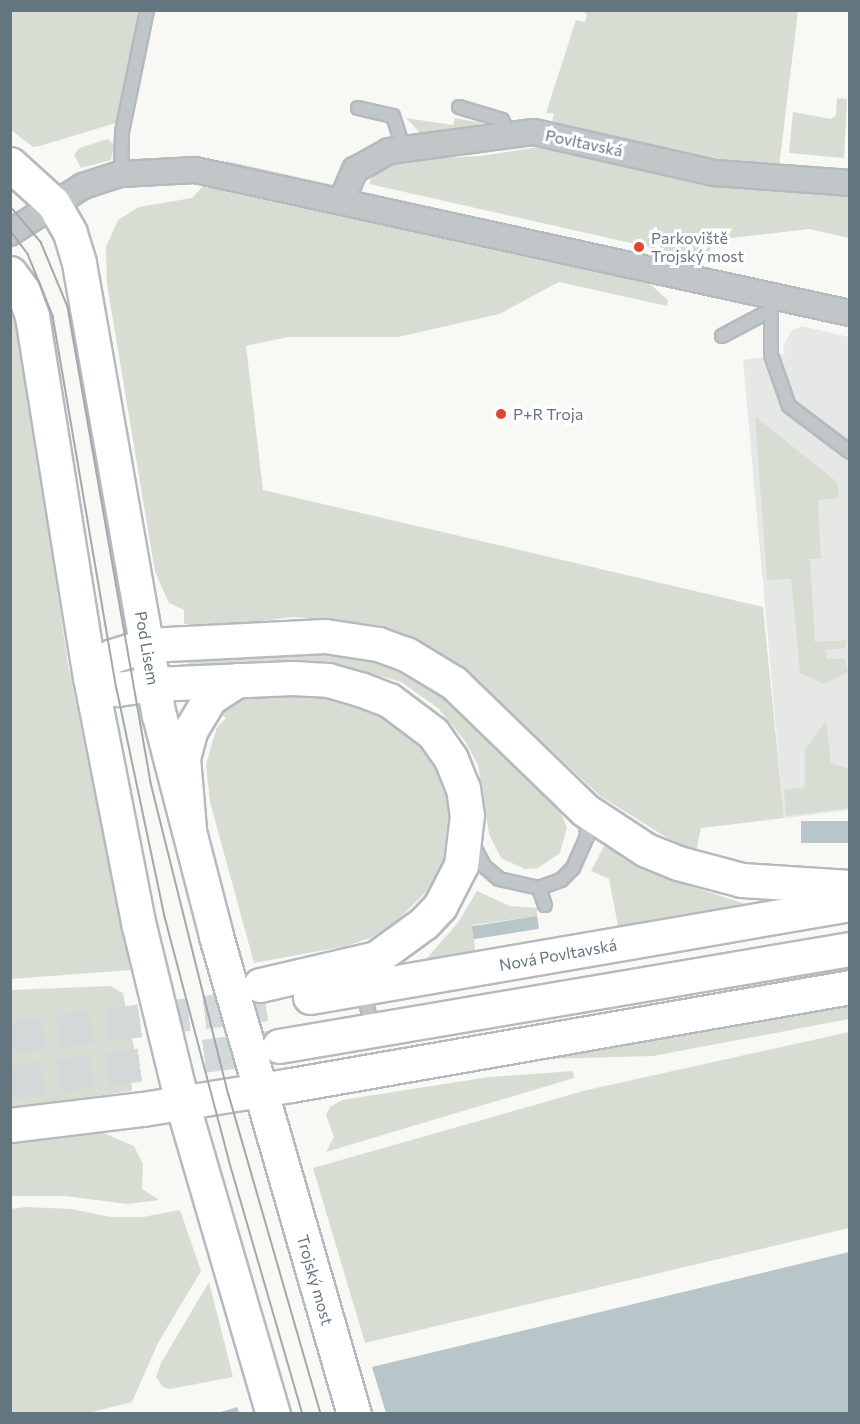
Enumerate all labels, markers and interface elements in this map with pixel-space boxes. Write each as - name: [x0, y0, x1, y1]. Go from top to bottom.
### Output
- street label: Povltavská: [544, 125, 624, 161]
- place label: Parkoviště Trojský most: [651, 228, 744, 266]
- marker: Parkoviště Trojský most: [632, 240, 646, 254]
- place label: P+R Troja: [513, 404, 583, 424]
- marker: P+R Troja: [494, 407, 508, 421]
- street label: Pod Lisem: [131, 610, 163, 686]
- street label: Nová Povltavská: [498, 935, 618, 975]
- street label: Trojský most: [293, 1233, 337, 1327]

